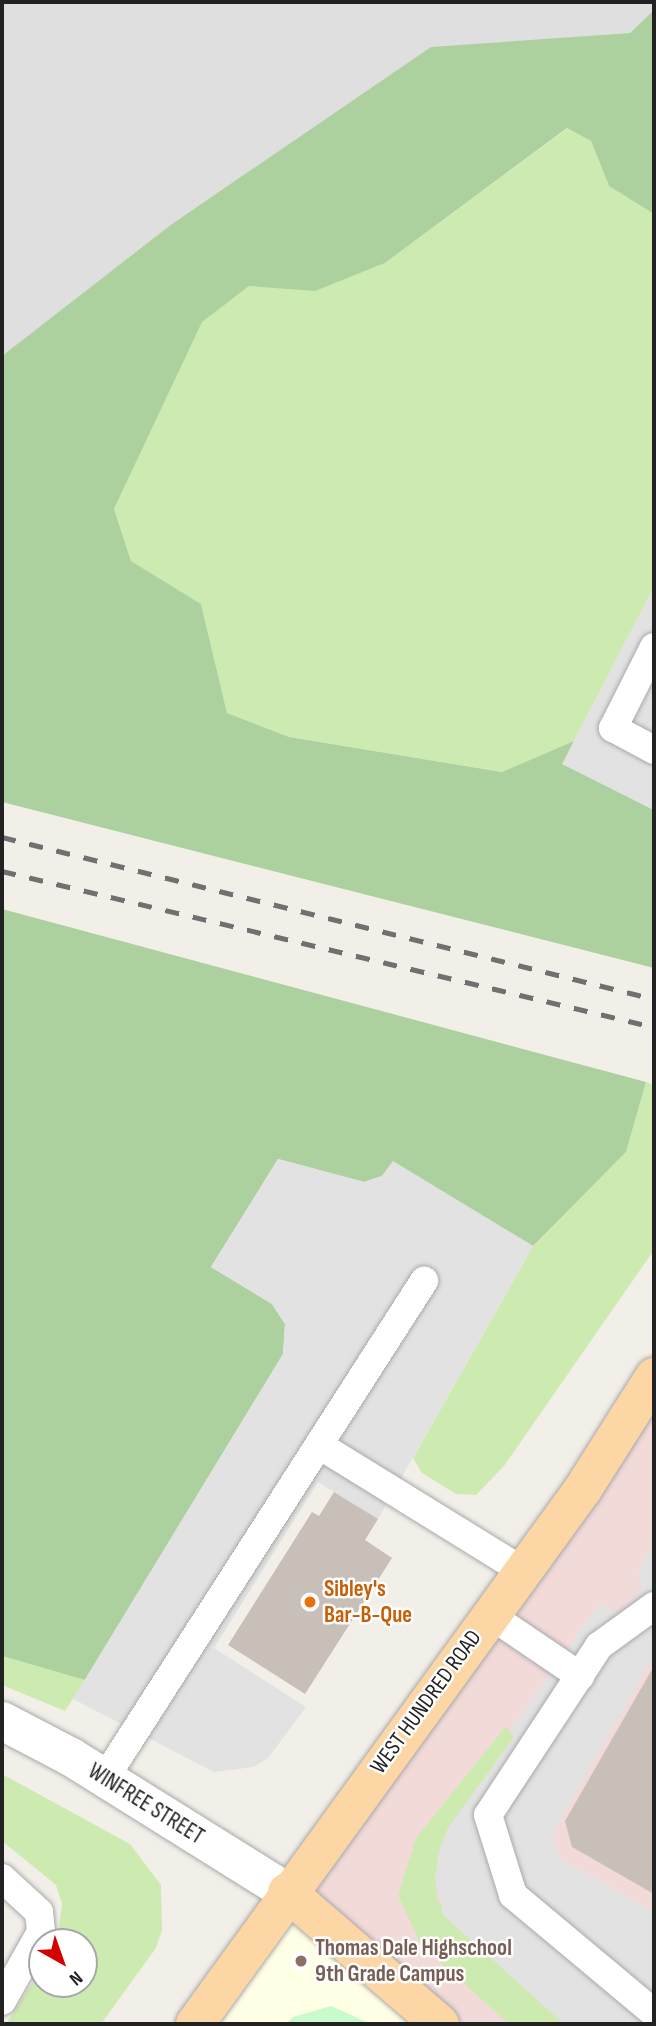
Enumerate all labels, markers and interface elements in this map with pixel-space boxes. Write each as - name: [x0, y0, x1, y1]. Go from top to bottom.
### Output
- place label: Sibley's Bar-B-Que: [324, 1575, 412, 1629]
- marker: Sibley's Bar-B-Que: [302, 1594, 318, 1610]
- street label: WEST HUNDRED ROAD: [365, 1625, 487, 1779]
- street label: WINFREE STREET: [83, 1757, 209, 1851]
- north arrow: [28, 1928, 98, 1998]
- place label: Thomas Dale Highschool 9th Grade Campus: [315, 1934, 512, 1988]
- marker: Thomas Dale Highschool 9th Grade Campus: [293, 1953, 309, 1969]
- text: N: [64, 1966, 87, 1990]

